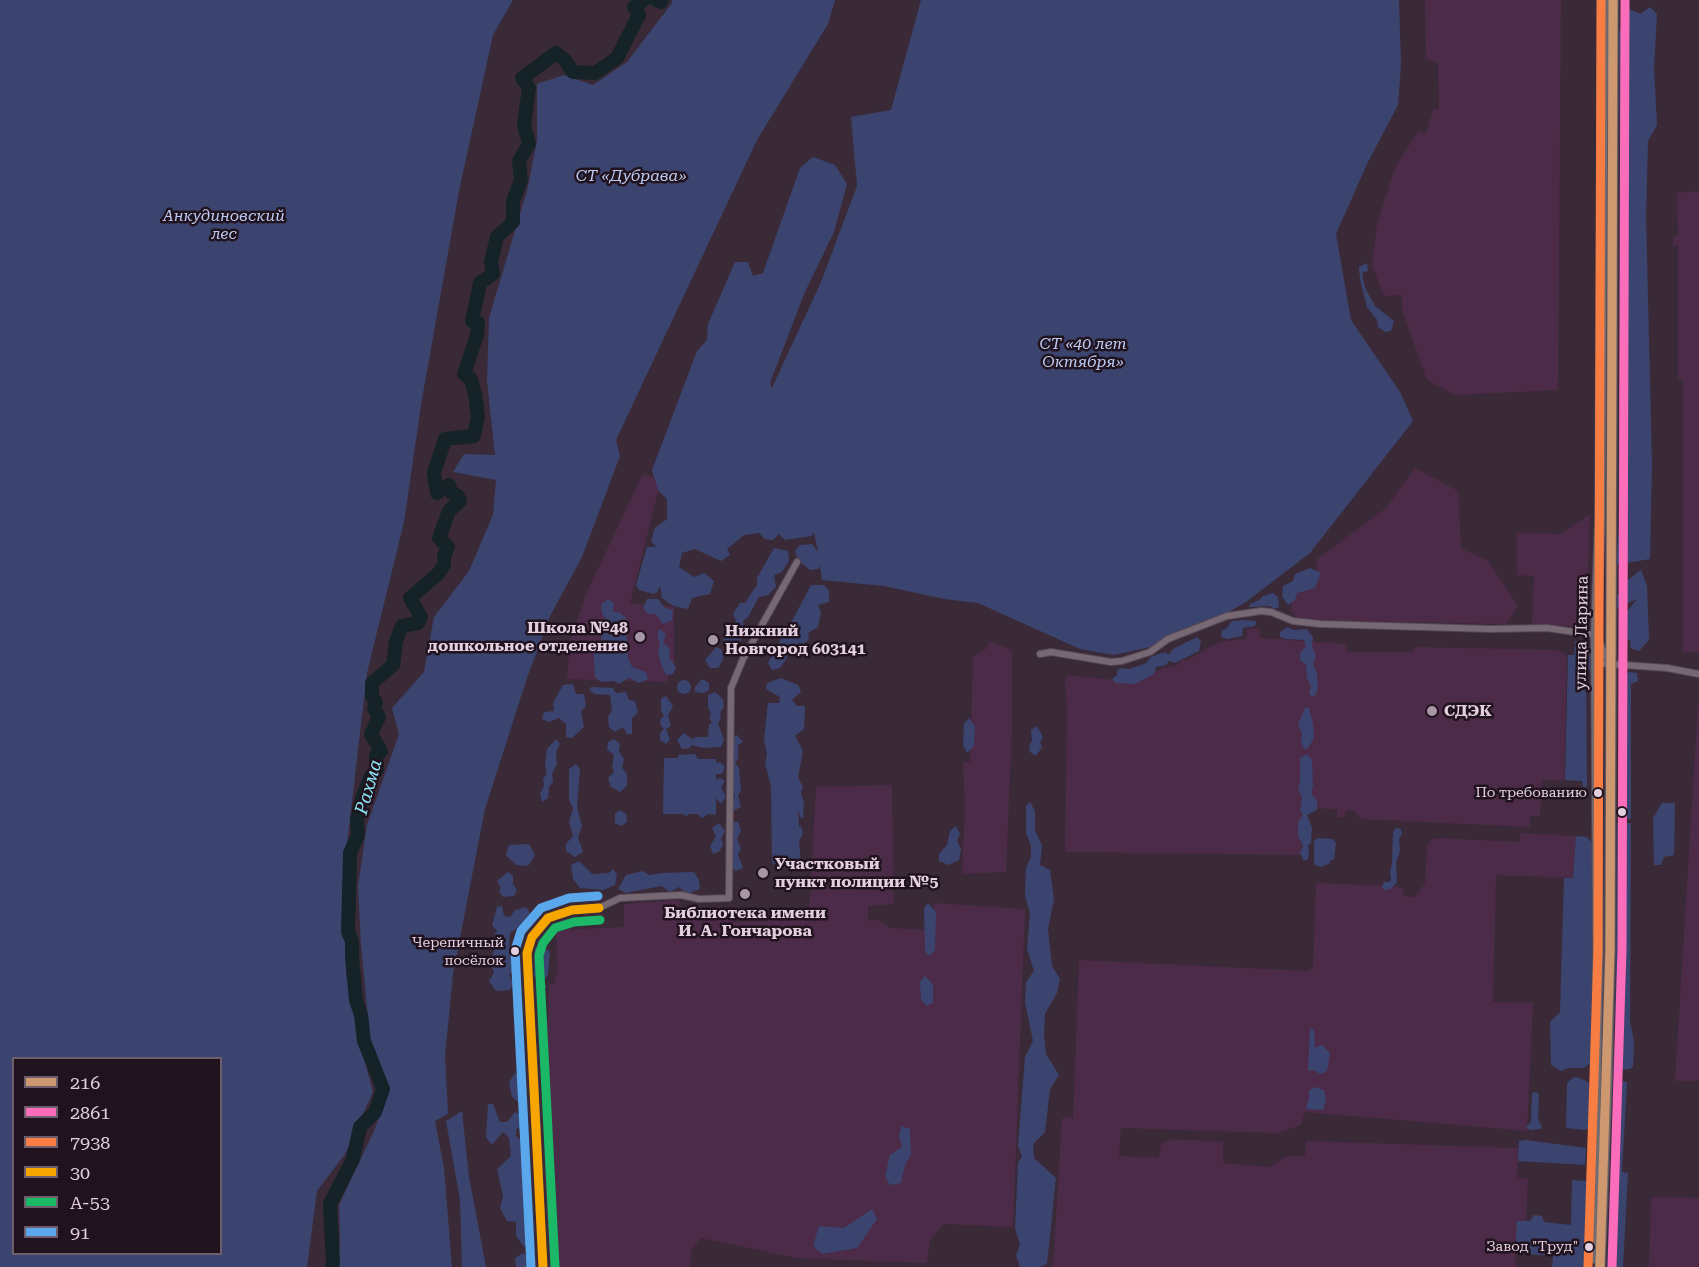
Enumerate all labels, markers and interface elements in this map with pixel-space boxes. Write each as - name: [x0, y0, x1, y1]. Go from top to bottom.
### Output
- park label: СТ «Дубрава»: [576, 166, 686, 186]
- park label: Анкудиновский лес: [163, 206, 285, 244]
- park label: СТ «40 лет Октября»: [1039, 334, 1127, 372]
- street label: улица Ларина: [1571, 576, 1593, 690]
- place label: Школа №48 дошкольное отделение: [428, 618, 628, 656]
- place label: Нижний Новгород 603141: [725, 621, 866, 659]
- marker: Школа №48 дошкольное отделение: [633, 630, 647, 644]
- marker: Нижний Новгород 603141: [706, 633, 720, 647]
- place label: СДЭК: [1444, 701, 1492, 721]
- marker: СДЭК: [1425, 704, 1439, 718]
- water label: Рахма: [351, 757, 387, 817]
- place label: По требованию: [1475, 785, 1587, 801]
- marker: По требованию: [1592, 787, 1604, 799]
- unlabelled marker: [1616, 806, 1628, 818]
- place label: Участковый пункт полиции №5: [775, 854, 938, 892]
- marker: Участковый пункт полиции №5: [756, 866, 770, 880]
- marker: Библиотека имени И. А. Гончарова: [738, 887, 752, 901]
- place label: Библиотека имени И. А. Гончарова: [664, 903, 826, 941]
- place label: Черепичный посёлок: [412, 935, 504, 968]
- marker: Черепичный посёлок: [509, 945, 521, 957]
- legend: [12, 1057, 222, 1255]
- text: 216: [70, 1072, 100, 1093]
- text: 2861: [70, 1102, 110, 1123]
- text: 7938: [70, 1132, 110, 1153]
- text: 30: [70, 1162, 90, 1183]
- text: А-53: [70, 1192, 110, 1213]
- text: 91: [70, 1222, 90, 1243]
- place label: Завод "Труд": [1486, 1239, 1578, 1255]
- marker: Завод "Труд": [1583, 1241, 1595, 1253]

